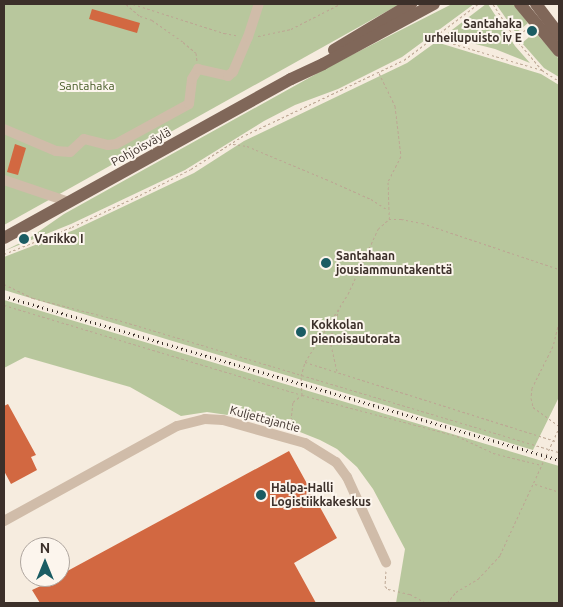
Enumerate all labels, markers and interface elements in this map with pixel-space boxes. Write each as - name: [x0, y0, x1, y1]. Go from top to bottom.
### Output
- place label: Santahaka urheilupuisto iv E: [424, 17, 522, 45]
- marker: Santahaka urheilupuisto iv E: [526, 25, 538, 37]
- park label: Santahaka: [59, 79, 115, 93]
- street label: Pohjoisväylä: [109, 125, 173, 169]
- place label: Varikko I: [34, 232, 84, 246]
- marker: Varikko I: [18, 233, 30, 245]
- place label: Santahaan jousiammuntakenttä: [336, 249, 452, 277]
- marker: Santahaan jousiammuntakenttä: [320, 257, 332, 269]
- place label: Kokkolan pienoisautorata: [311, 318, 400, 346]
- marker: Kokkolan pienoisautorata: [295, 326, 307, 338]
- street label: Kuljettajantie: [228, 403, 302, 435]
- place label: Halpa-Halli Logistiikkakeskus: [271, 481, 371, 509]
- marker: Halpa-Halli Logistiikkakeskus: [255, 489, 267, 501]
- north arrow: [20, 537, 70, 587]
- text: N: [40, 540, 50, 556]

